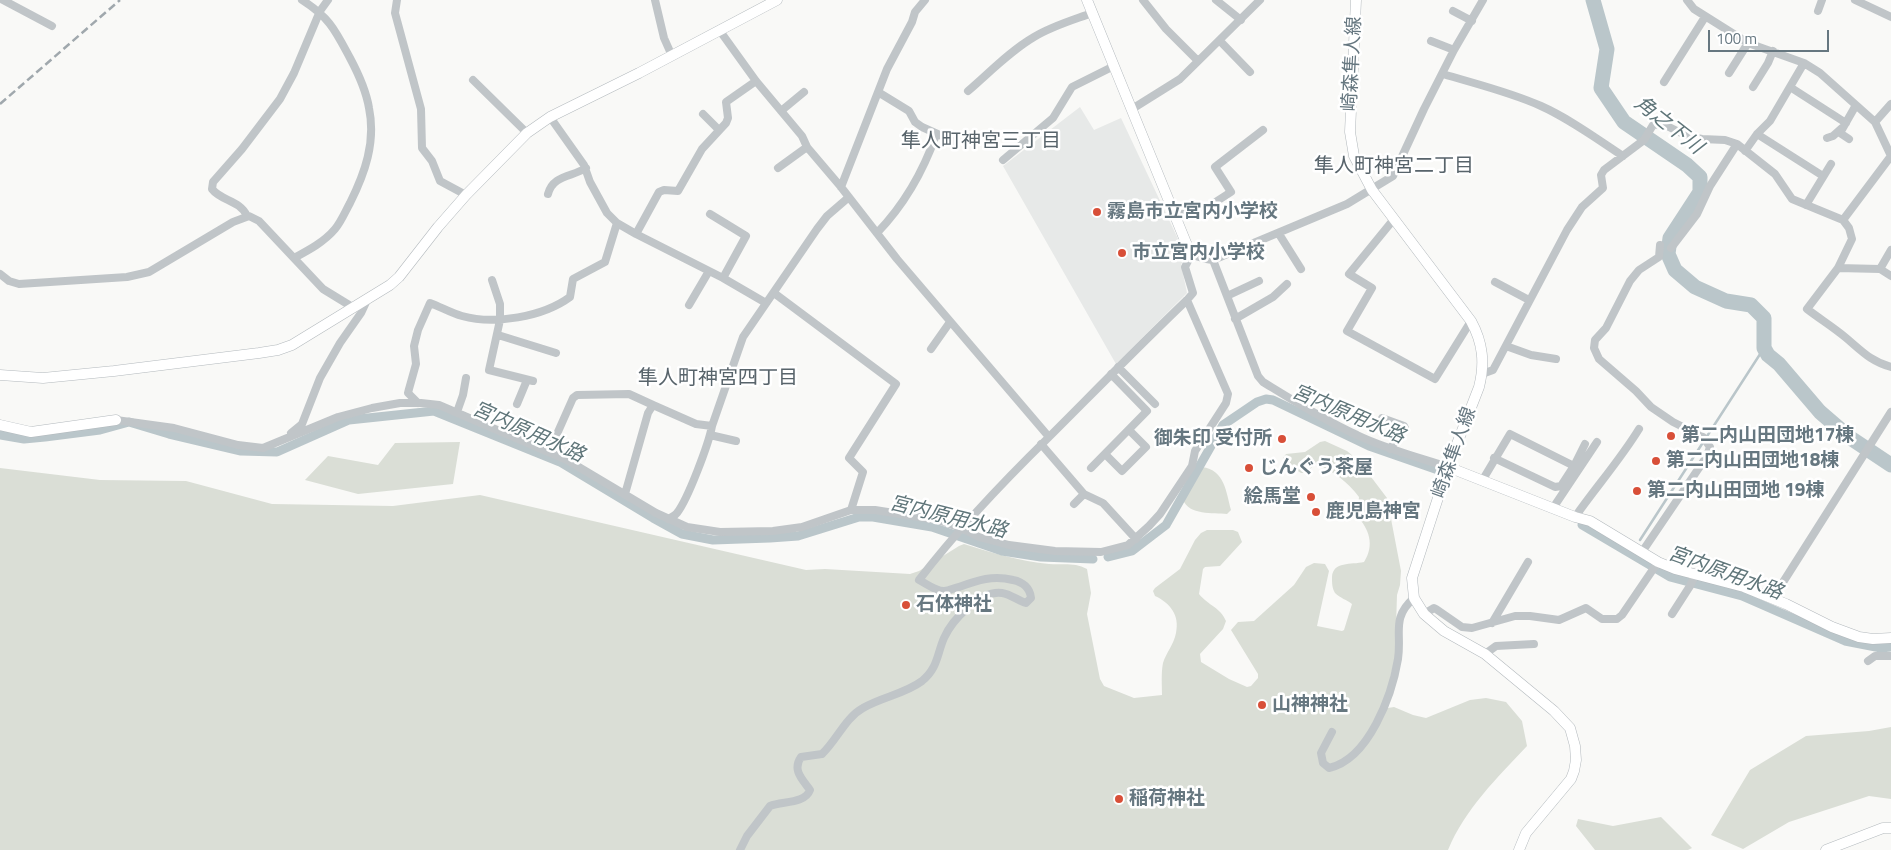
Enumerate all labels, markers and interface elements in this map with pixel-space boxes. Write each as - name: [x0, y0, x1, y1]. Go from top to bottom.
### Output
- street label: 崎森隼人線: [1339, 16, 1367, 112]
- scale bar: [1711, 20, 1832, 52]
- text: 100 m: [1716, 27, 1757, 50]
- water label: 角之下川: [1629, 92, 1707, 160]
- district label: 隼人町神宮三丁目: [901, 130, 1061, 154]
- district label: 隼人町神宮二丁目: [1314, 155, 1474, 179]
- place label: 霧島市立宮内小学校: [1107, 201, 1278, 223]
- marker: 霧島市立宮内小学校: [1091, 206, 1103, 218]
- place label: 市立宮内小学校: [1132, 242, 1265, 264]
- marker: 市立宮内小学校: [1116, 247, 1128, 259]
- district label: 隼人町神宮四丁目: [638, 367, 798, 391]
- water label: 宮内原用水路: [1288, 381, 1408, 449]
- water label: 宮内原用水路: [468, 398, 588, 468]
- street label: 崎森隼人線: [1428, 404, 1482, 502]
- place label: 第二内山田団地17棟: [1681, 425, 1854, 447]
- place label: 御朱印 受付所: [1154, 428, 1272, 450]
- marker: 第二内山田団地17棟: [1665, 430, 1677, 442]
- marker: 御朱印 受付所: [1276, 433, 1288, 445]
- place label: 第二内山田団地18棟: [1666, 450, 1839, 472]
- marker: 第二内山田団地18棟: [1650, 455, 1662, 467]
- place label: じんぐう茶屋: [1259, 457, 1373, 479]
- marker: じんぐう茶屋: [1243, 462, 1255, 474]
- place label: 第二内山田団地 19棟: [1647, 480, 1824, 502]
- marker: 第二内山田団地 19棟: [1631, 485, 1643, 497]
- place label: 絵馬堂: [1244, 486, 1301, 508]
- marker: 絵馬堂: [1305, 491, 1317, 503]
- water label: 宮内原用水路: [887, 492, 1009, 544]
- place label: 鹿児島神宮: [1326, 501, 1421, 523]
- marker: 鹿児島神宮: [1310, 506, 1322, 518]
- water label: 宮内原用水路: [1665, 542, 1785, 606]
- place label: 石体神社: [916, 594, 992, 616]
- marker: 石体神社: [900, 599, 912, 611]
- place label: 山神神社: [1272, 694, 1348, 716]
- marker: 山神神社: [1256, 699, 1268, 711]
- place label: 稲荷神社: [1129, 788, 1205, 810]
- marker: 稲荷神社: [1113, 793, 1125, 805]

